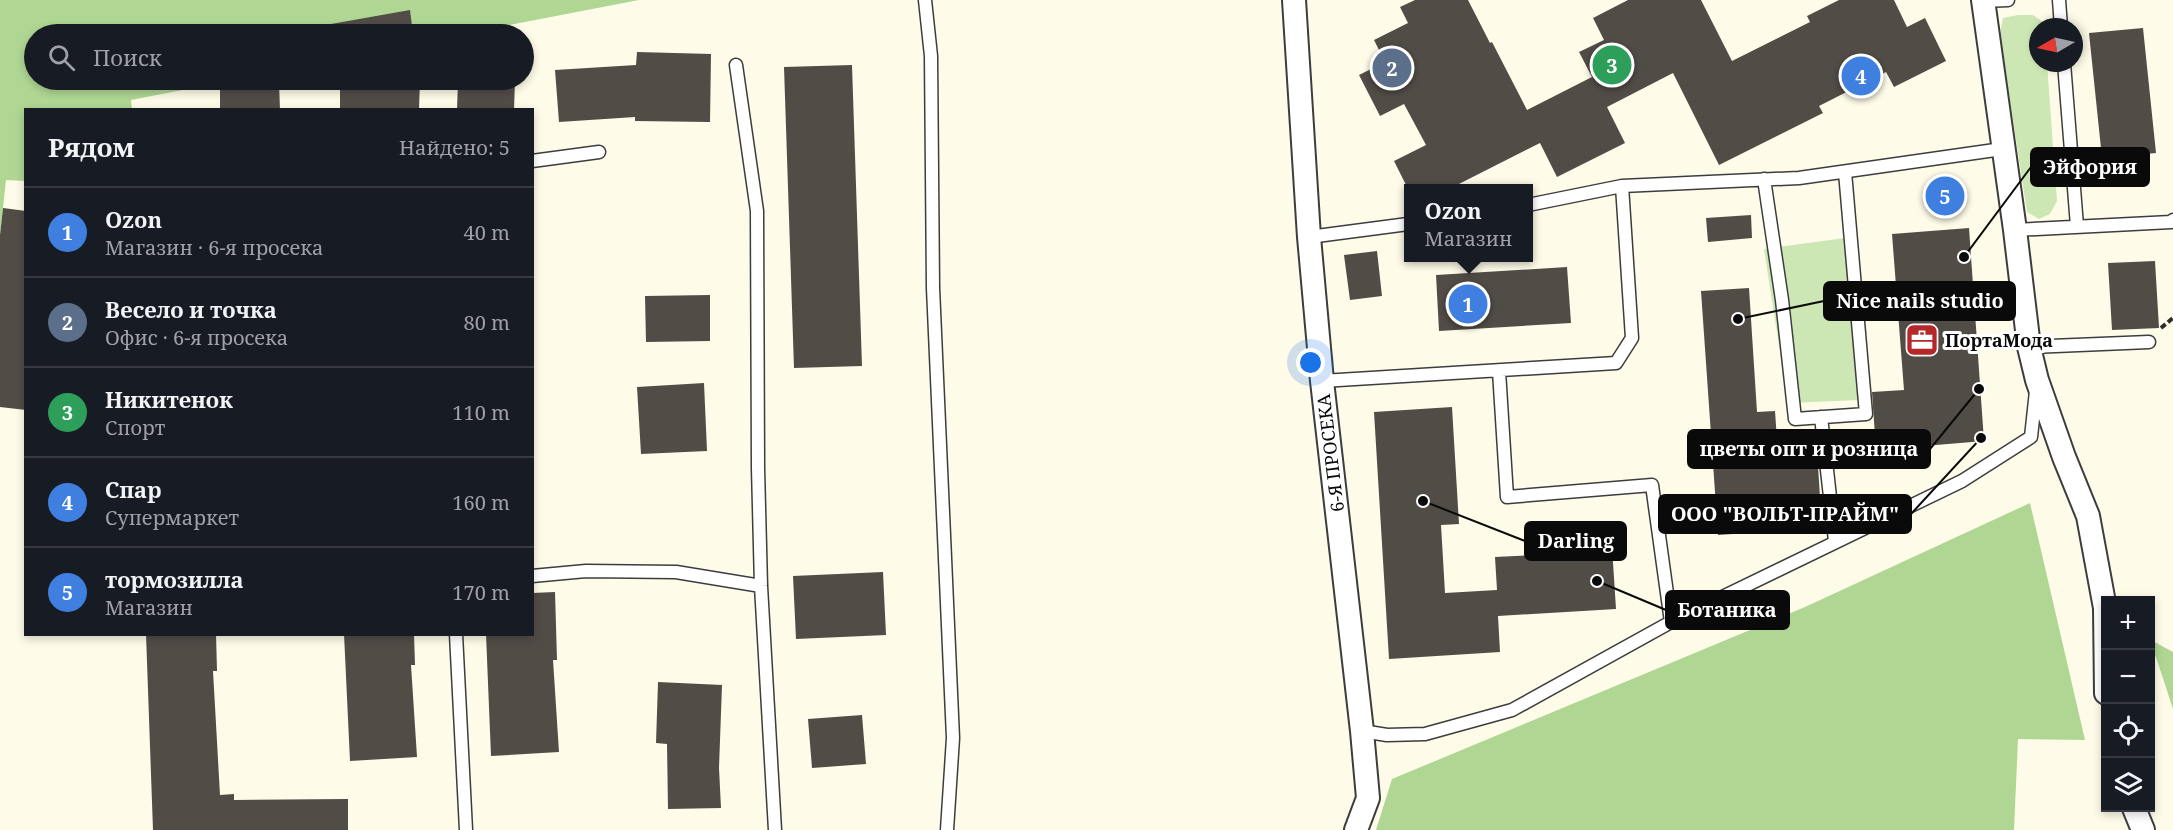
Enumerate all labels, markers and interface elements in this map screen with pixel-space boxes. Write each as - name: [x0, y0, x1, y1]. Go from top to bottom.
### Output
- north arrow: [2029, 18, 2083, 72]
- search box: [24, 24, 534, 90]
- icon: search: [45, 41, 78, 74]
- text: Поиск: [93, 42, 162, 72]
- pin: 3: [1592, 42, 1632, 88]
- pin: 2: [1372, 46, 1412, 90]
- pin: 4: [1842, 54, 1880, 98]
- text: Рядом: [48, 129, 135, 165]
- text: Найдено: 5: [399, 134, 510, 161]
- callout: Эйфория: [2031, 148, 2149, 186]
- text: Эйфория: [2043, 153, 2137, 180]
- pin: 5: [1926, 174, 1964, 218]
- popup: [1404, 184, 1533, 262]
- text: Ozon: [1425, 195, 1482, 225]
- text: Ozon: [105, 204, 162, 234]
- text: 1: [62, 219, 73, 246]
- text: 40 m: [464, 219, 510, 246]
- text: Магазин: [1425, 225, 1512, 252]
- text: Магазин · 6-я просека: [105, 234, 323, 261]
- pin: 1: [1448, 282, 1488, 326]
- callout: Nice nails studio: [1824, 282, 2015, 320]
- text: Nice nails studio: [1836, 287, 2004, 314]
- text: Весело и точка: [105, 294, 277, 324]
- text: 2: [62, 309, 73, 336]
- text: 80 m: [464, 309, 510, 336]
- office icon: ПортаМода: [1904, 322, 1940, 358]
- text: Офис · 6-я просека: [105, 324, 288, 351]
- place label: ПортаМода: [1945, 328, 2053, 352]
- your location: [1296, 348, 1325, 377]
- text: Никитенок: [105, 384, 233, 414]
- street label: 6-Я ПРОСЕКА: [1311, 393, 1349, 513]
- text: 3: [62, 399, 73, 426]
- text: 110 m: [452, 399, 510, 426]
- text: Спорт: [105, 414, 165, 441]
- callout: цветы опт и розница: [1688, 430, 1930, 468]
- text: цветы опт и розница: [1700, 435, 1918, 462]
- text: Спар: [105, 474, 161, 504]
- text: 4: [62, 489, 73, 516]
- text: 160 m: [452, 489, 510, 516]
- callout: ООО "ВОЛЬТ-ПРАЙМ": [1659, 495, 1911, 533]
- text: ООО "ВОЛЬТ-ПРАЙМ": [1671, 500, 1899, 527]
- text: Супермаркет: [105, 504, 239, 531]
- callout: Darling: [1525, 522, 1626, 560]
- text: Darling: [1538, 527, 1615, 554]
- text: тормозилла: [105, 564, 244, 594]
- text: 5: [62, 579, 73, 606]
- text: 170 m: [452, 579, 510, 606]
- callout: Ботаника: [1666, 591, 1789, 629]
- text: Магазин: [105, 594, 193, 621]
- text: Ботаника: [1677, 596, 1777, 623]
- map controls: [2101, 596, 2155, 812]
- button: +: [2101, 596, 2155, 650]
- button: −: [2101, 650, 2155, 704]
- button: locate: [2101, 704, 2155, 758]
- button: layers: [2101, 758, 2155, 812]

